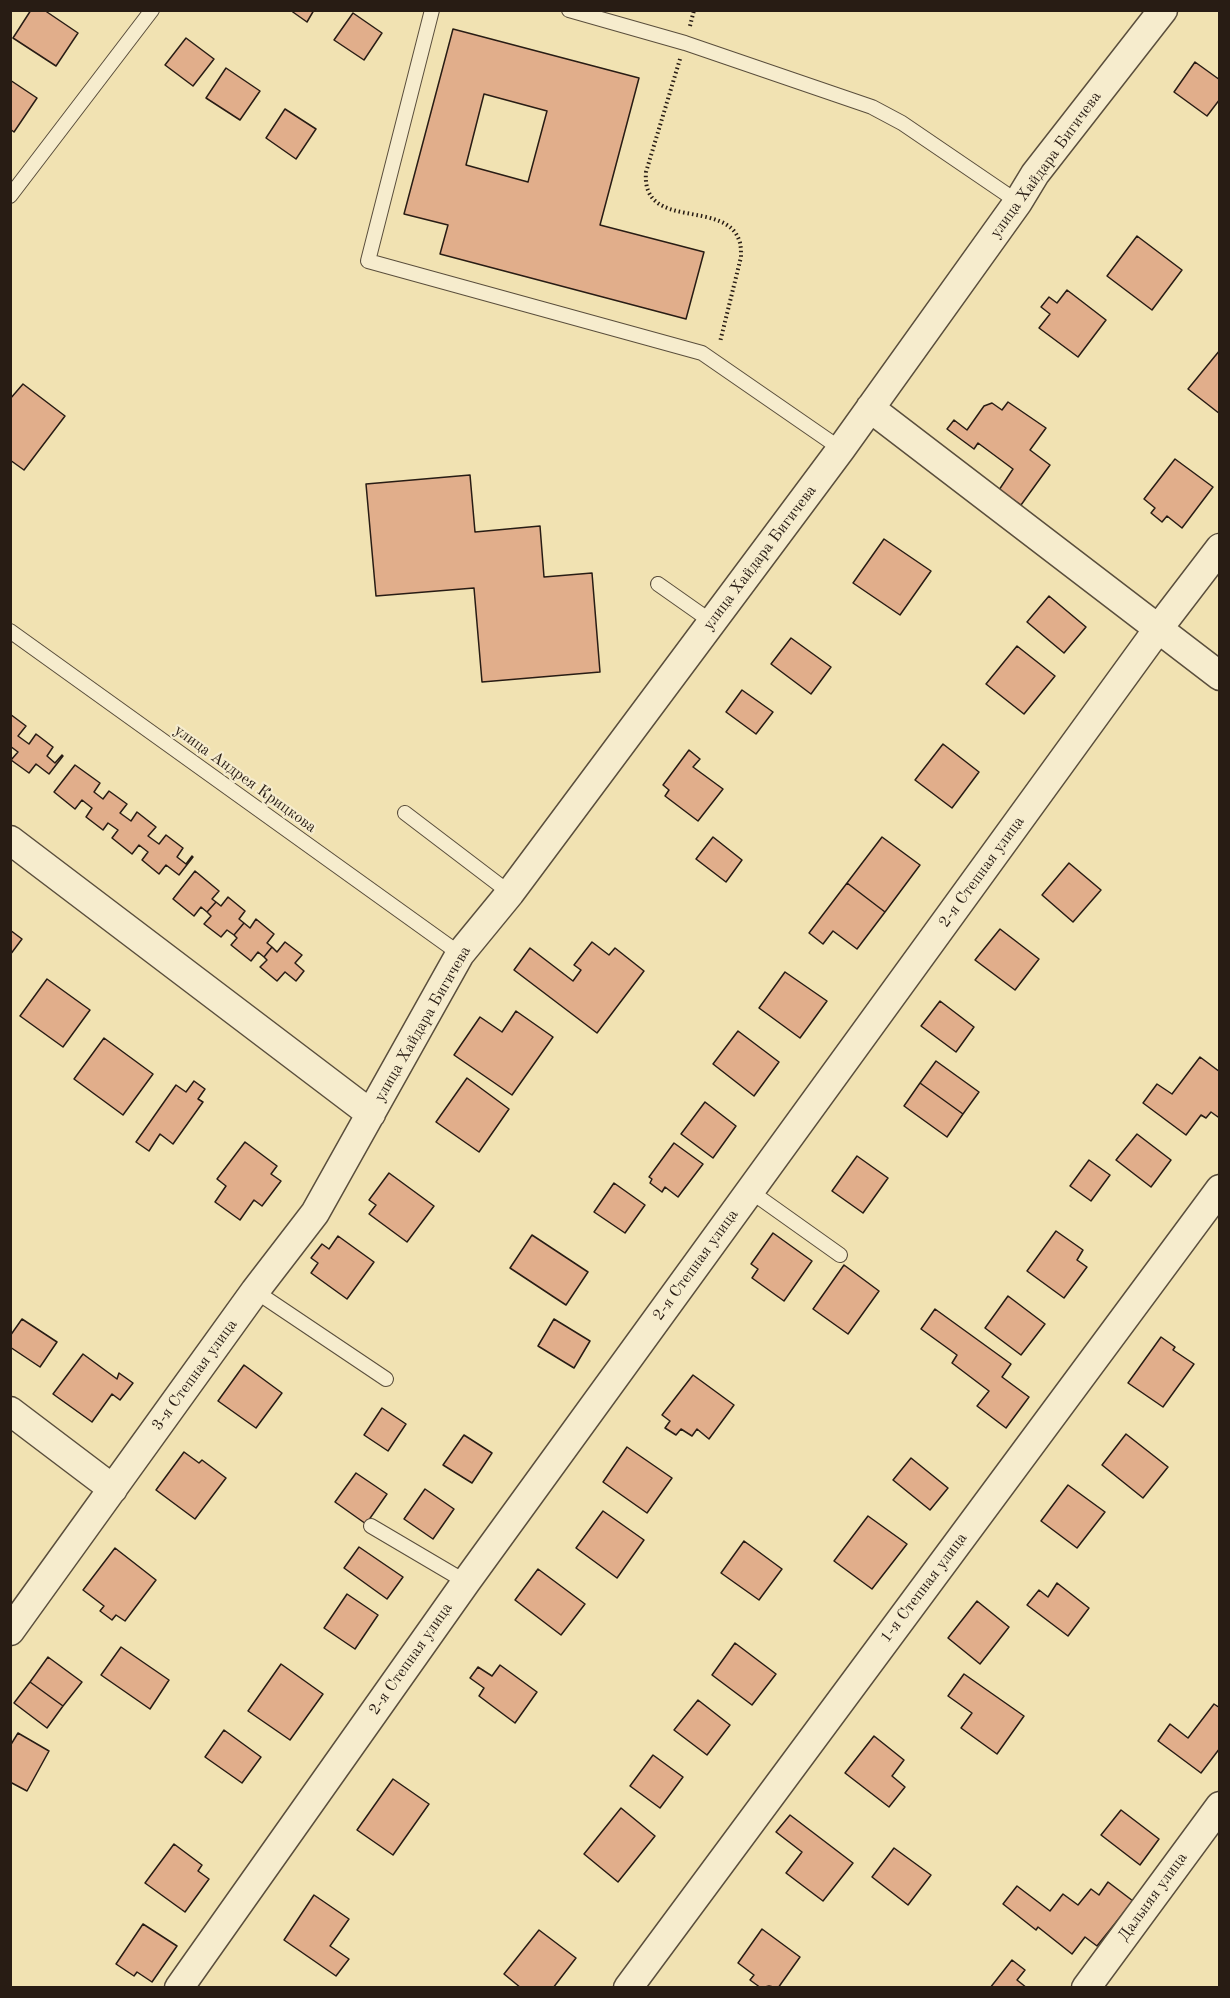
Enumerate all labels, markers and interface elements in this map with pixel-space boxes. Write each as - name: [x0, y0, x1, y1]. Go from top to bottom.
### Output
- street label: улица Хайдара Бигичева: [986, 88, 1106, 242]
- street label: улица Хайдара Бигичева: [699, 482, 821, 634]
- street label: улица Андрея Крицкова: [170, 721, 320, 837]
- street label: 2-я Степная улица: [935, 813, 1029, 931]
- street label: улица Хайдара Бигичева: [370, 943, 476, 1105]
- street label: 2-я Степная улица: [649, 1206, 743, 1324]
- street label: 3-я Степная улица: [148, 1316, 242, 1434]
- street label: 1-я Степная улица: [876, 1529, 972, 1647]
- street label: 2-я Степная улица: [365, 1599, 457, 1719]
- street label: Дальняя улица: [1114, 1849, 1192, 1945]

